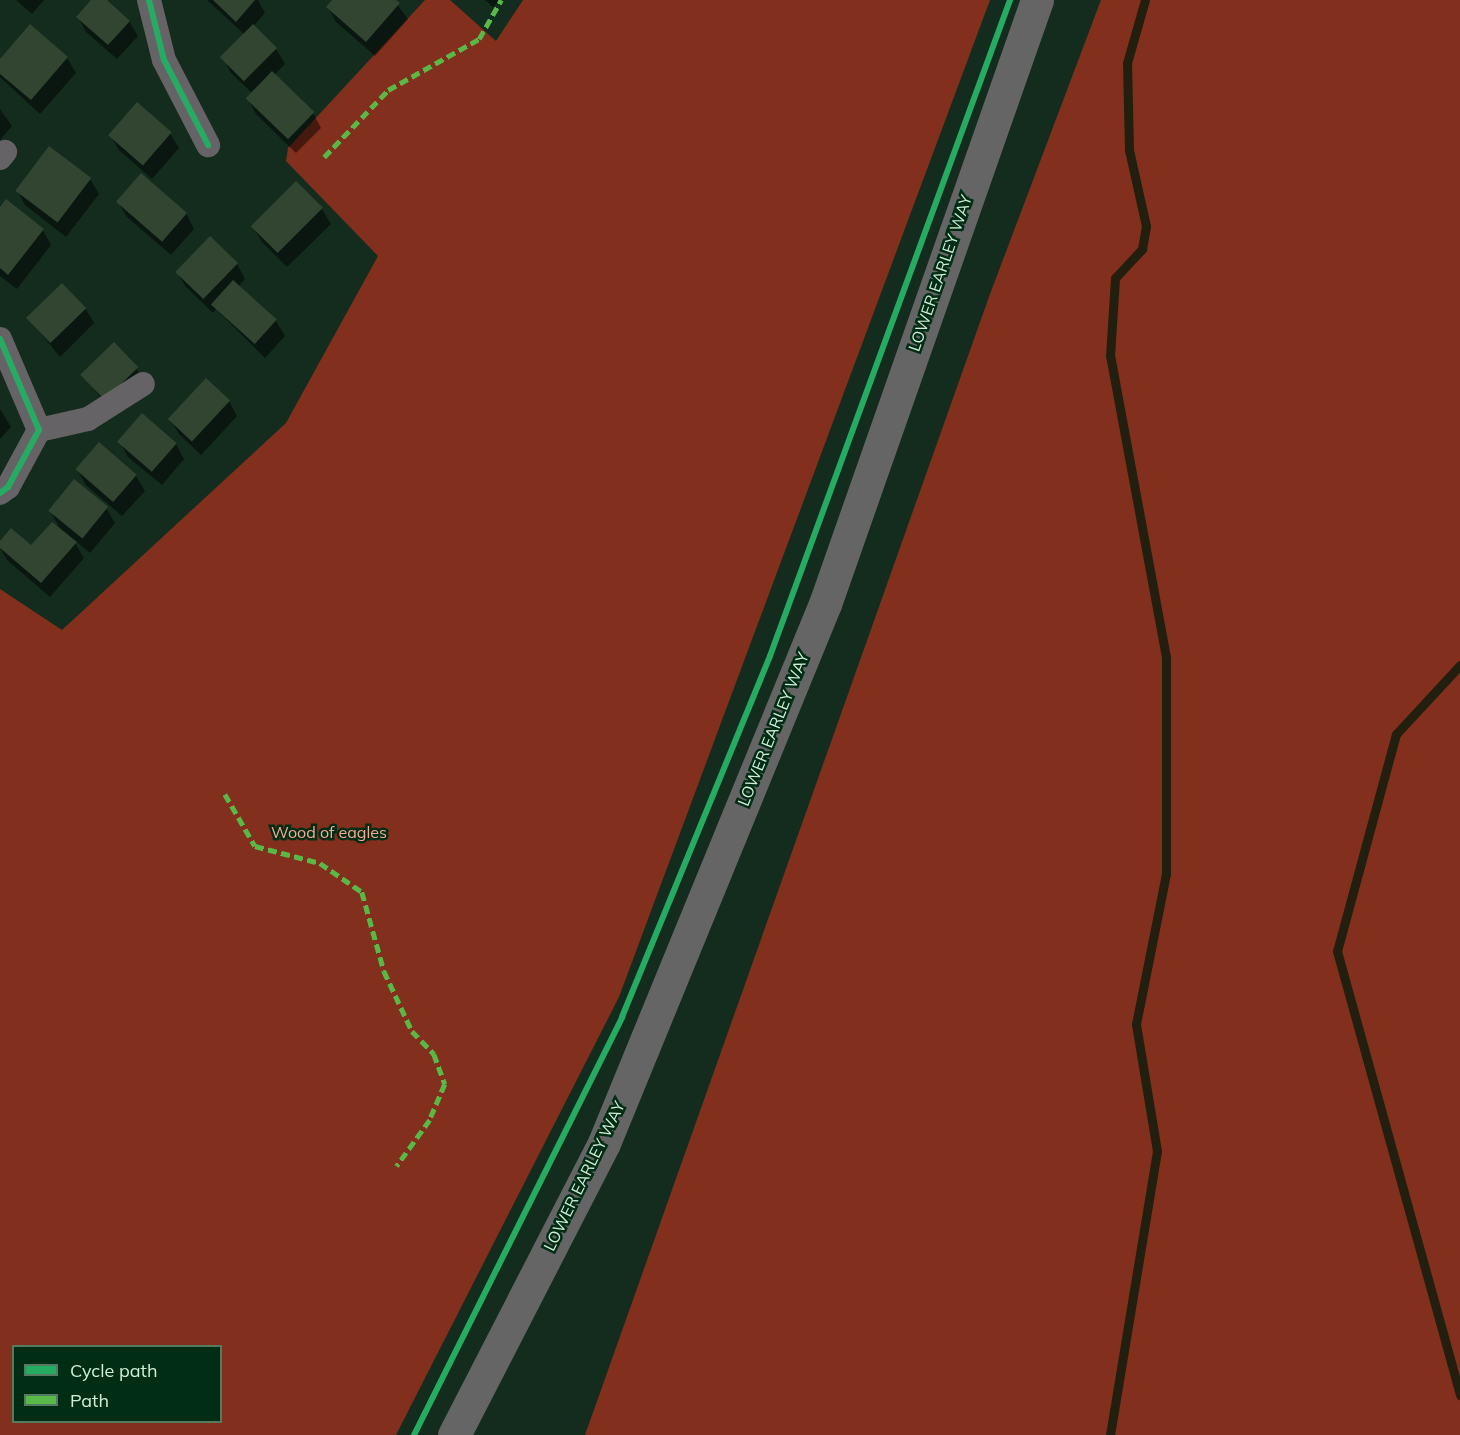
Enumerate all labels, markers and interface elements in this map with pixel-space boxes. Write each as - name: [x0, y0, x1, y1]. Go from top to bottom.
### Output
- street label: LOWER EARLEY WAY: [904, 192, 976, 354]
- street label: LOWER EARLEY WAY: [733, 649, 813, 809]
- park label: Wood of eagles: [271, 822, 387, 842]
- street label: LOWER EARLEY WAY: [539, 1098, 629, 1254]
- legend: [12, 1345, 222, 1423]
- text: Cycle path: [70, 1359, 157, 1382]
- text: Path: [70, 1389, 109, 1412]

